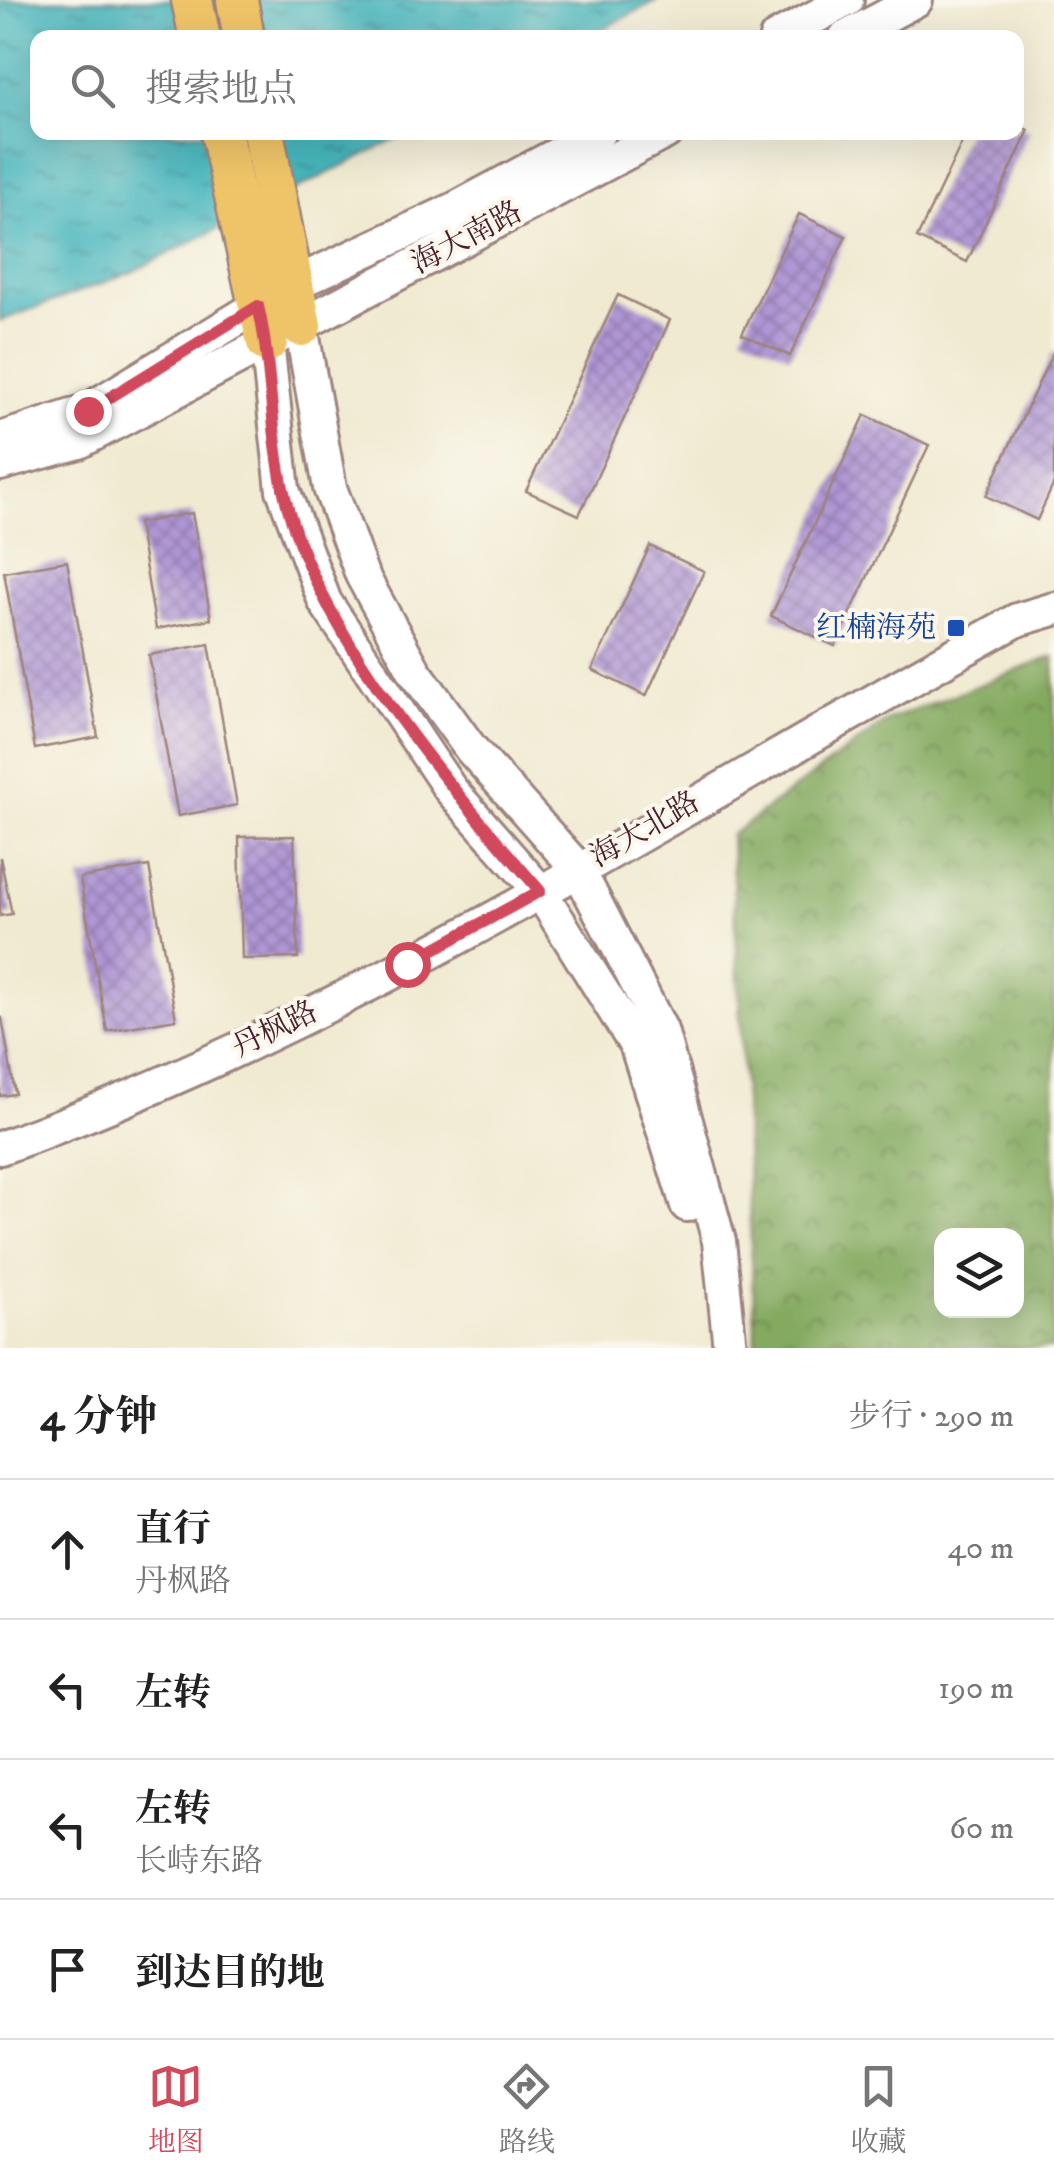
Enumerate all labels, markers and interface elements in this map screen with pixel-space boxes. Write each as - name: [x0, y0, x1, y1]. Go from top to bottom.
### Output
- search box: [30, 30, 1024, 140]
- icon: search: [65, 58, 120, 113]
- text: 搜索地点: [145, 66, 297, 114]
- street label: 海大南路: [405, 193, 529, 283]
- route end: [66, 389, 112, 435]
- place label: 红楠海苑: [816, 610, 936, 647]
- marker: 红楠海苑: [945, 617, 967, 639]
- street label: 海大北路: [584, 784, 706, 876]
- route start: [385, 942, 431, 988]
- street label: 丹枫路: [226, 994, 324, 1066]
- map controls: [934, 1228, 1024, 1318]
- button: layers: [934, 1228, 1024, 1318]
- text: 4 分钟: [40, 1392, 157, 1444]
- text: 步行 · 290 m: [849, 1397, 1014, 1437]
- text: 直行: [135, 1506, 211, 1554]
- icon: ahead: [40, 1522, 95, 1577]
- text: 40 m: [947, 1529, 1014, 1569]
- text: 丹枫路: [135, 1562, 231, 1602]
- icon: left: [40, 1662, 95, 1717]
- text: 190 m: [938, 1669, 1014, 1709]
- text: 左转: [135, 1670, 211, 1718]
- text: 左转: [135, 1786, 211, 1834]
- icon: left: [40, 1802, 95, 1857]
- text: 60 m: [949, 1809, 1014, 1849]
- text: 长峙东路: [135, 1842, 263, 1882]
- icon: arrive: [40, 1942, 95, 1997]
- text: 到达目的地: [135, 1950, 325, 1998]
- tab: 地图: [148, 2059, 204, 2160]
- tab: 路线: [499, 2059, 555, 2160]
- tab: 收藏: [850, 2059, 906, 2160]

